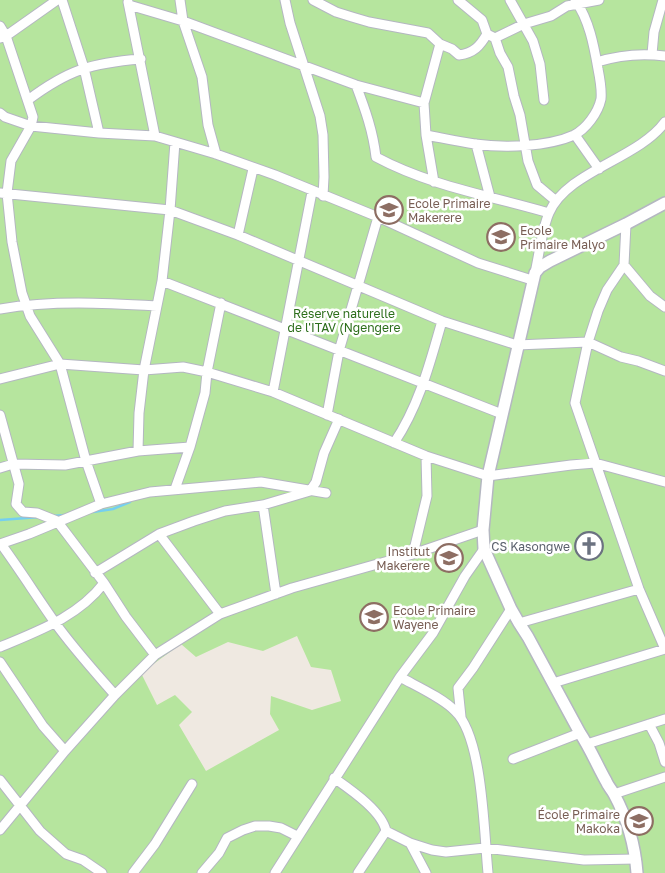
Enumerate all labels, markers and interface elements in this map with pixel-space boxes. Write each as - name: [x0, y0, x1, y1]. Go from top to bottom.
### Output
- school or university icon: Ecole Primaire Makerere: [374, 195, 404, 225]
- place label: Ecole Primaire Makerere: [408, 196, 491, 225]
- school or university icon: Ecole Primaire Malyo: [486, 222, 516, 252]
- place label: Ecole Primaire Malyo: [520, 223, 605, 252]
- park label: Réserve naturelle de l'ITAV (Ngengere: [288, 306, 400, 335]
- church icon: CS Kasongwe: [574, 531, 604, 561]
- place label: CS Kasongwe: [491, 539, 570, 554]
- school or university icon: Institut Makerere: [434, 543, 464, 573]
- place label: Institut Makerere: [376, 544, 430, 573]
- school or university icon: Ecole Primaire Wayene: [359, 602, 389, 632]
- place label: Ecole Primaire Wayene: [393, 603, 476, 632]
- school or university icon: École Primaire Makoka: [624, 806, 654, 836]
- place label: École Primaire Makoka: [537, 807, 620, 836]

